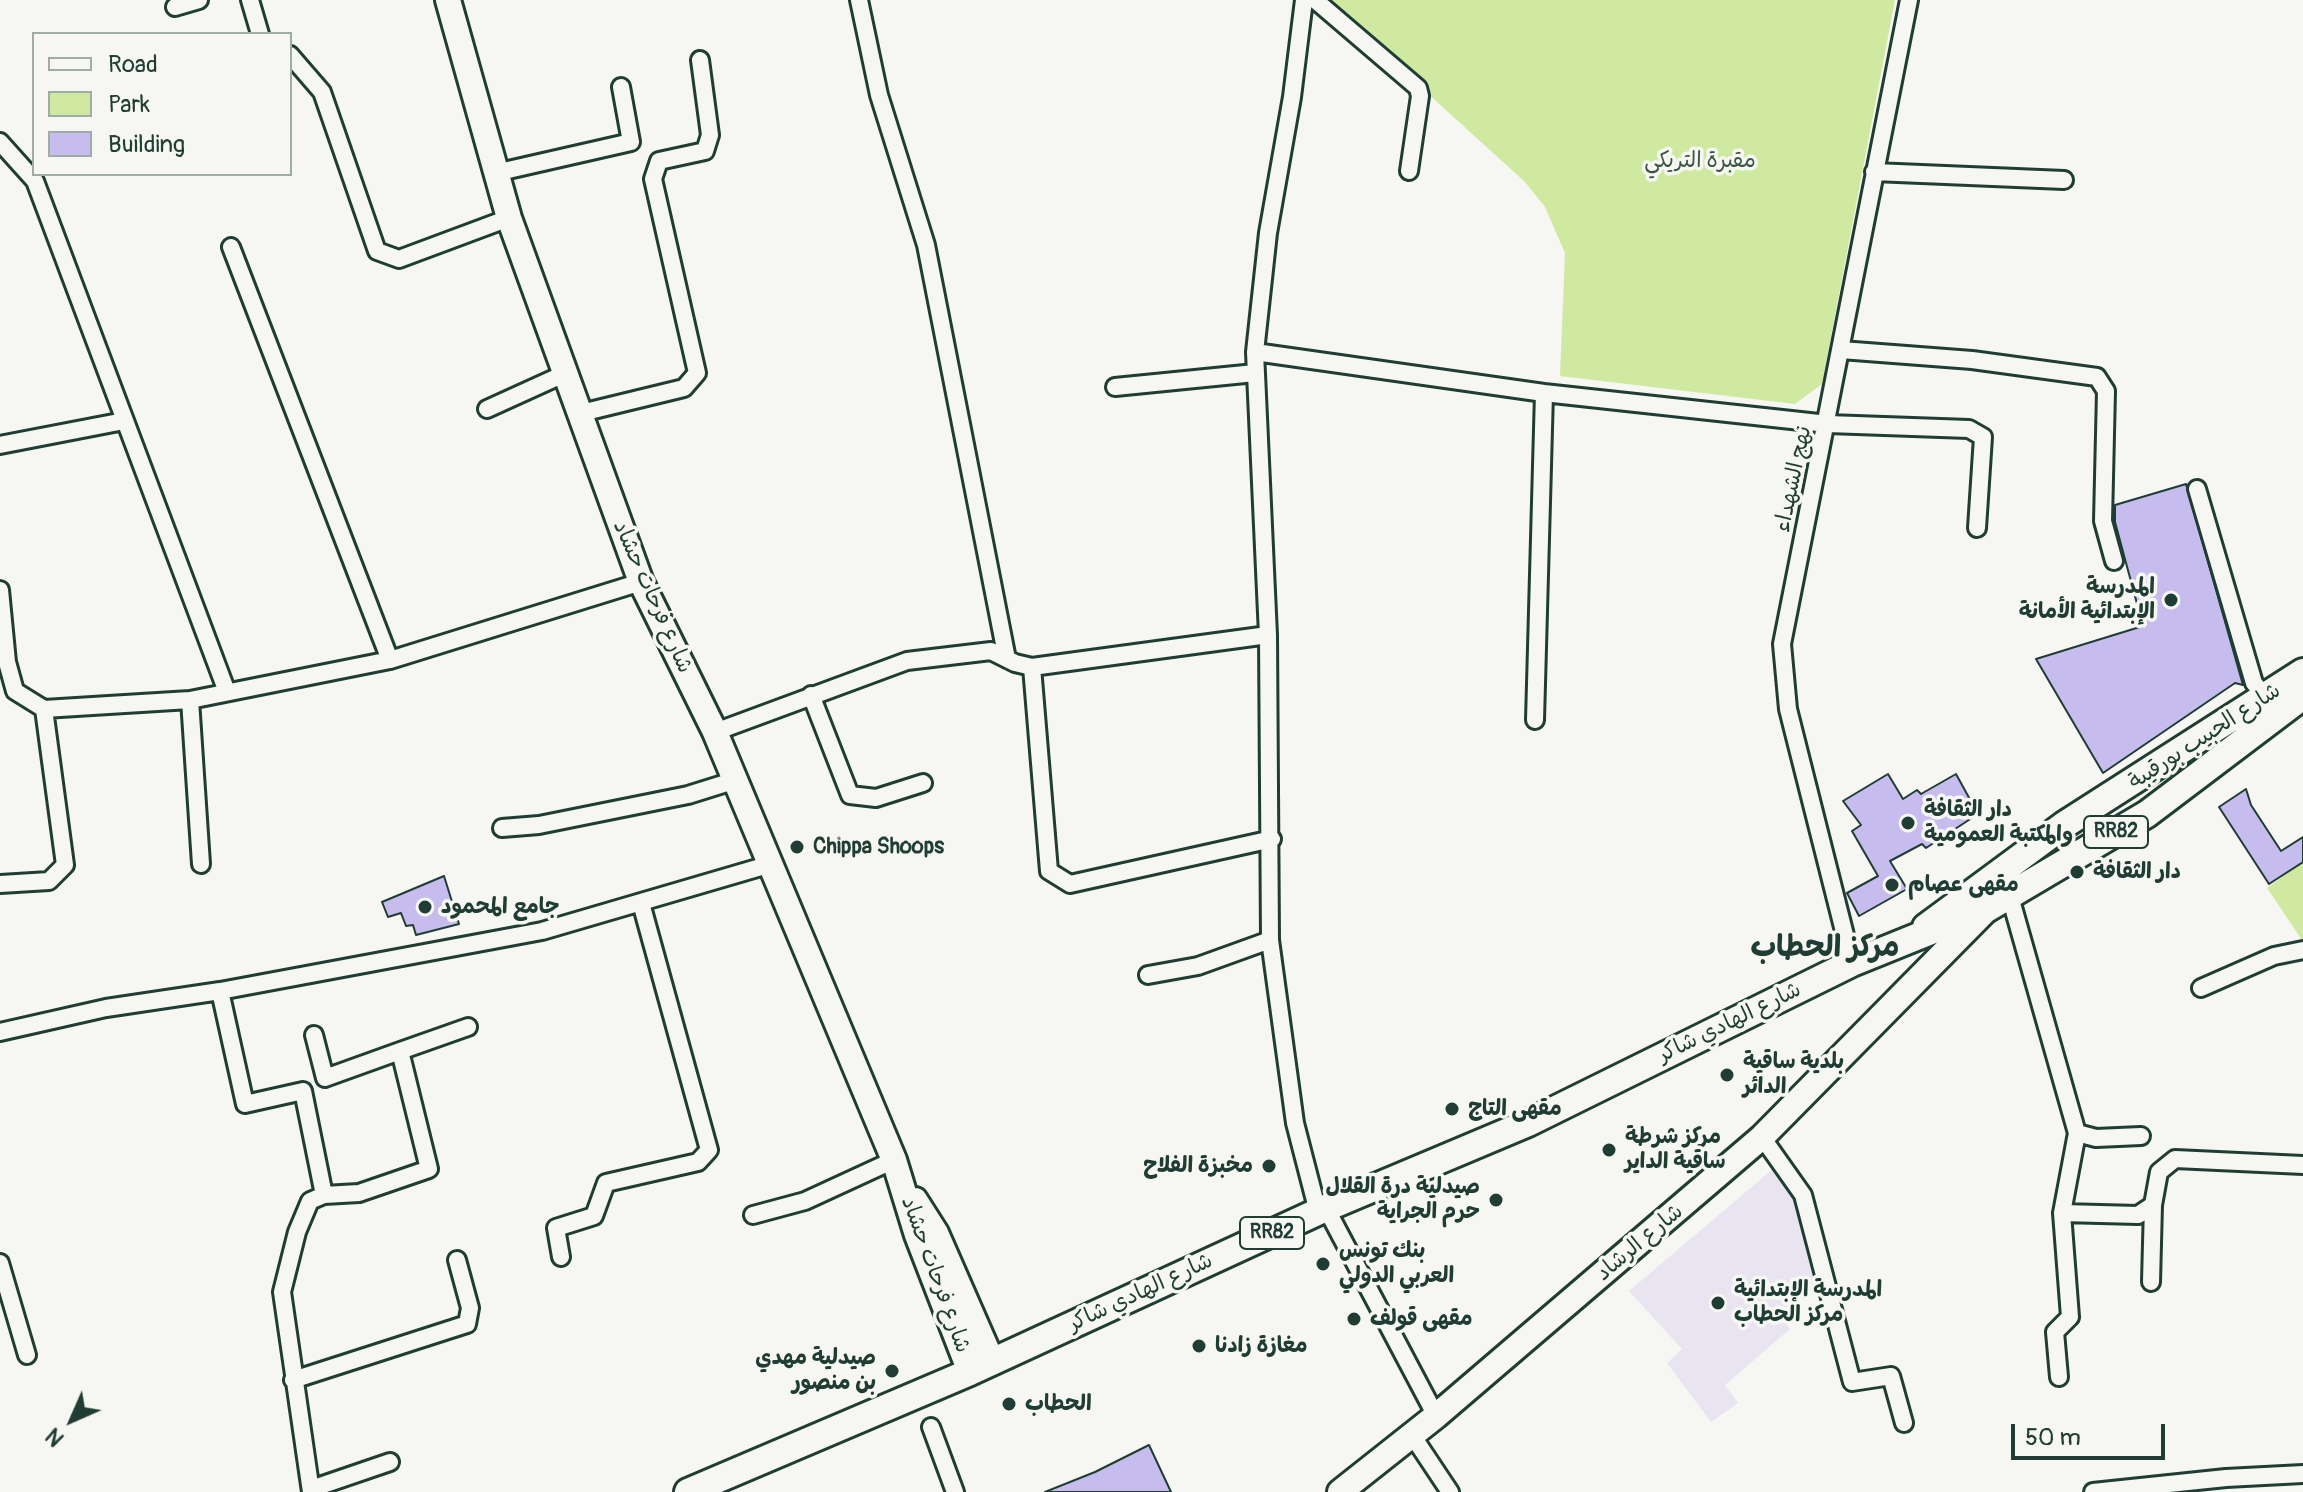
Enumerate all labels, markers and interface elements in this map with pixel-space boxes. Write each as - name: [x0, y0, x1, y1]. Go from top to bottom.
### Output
- legend: [32, 32, 292, 176]
- text: Road: [108, 50, 158, 79]
- text: Park: [108, 90, 150, 119]
- text: Building: [108, 130, 185, 159]
- park label: مقبرة التريكي: [1644, 148, 1756, 174]
- street label: نهج الشهداء: [1770, 423, 1818, 535]
- street label: شارع فرحات حشاد: [607, 517, 697, 677]
- place label: المدرسة الإبتدائية الأمانة: [2019, 574, 2155, 626]
- marker: المدرسة الإبتدائية الأمانة: [2162, 591, 2180, 609]
- street label: شارع الحبيب بورقيبة: [2124, 678, 2286, 796]
- place label: دار الثقافة والمكتبة العمومية: [1924, 797, 2073, 848]
- marker: دار الثقافة والمكتبة العمومية: [1899, 814, 1917, 832]
- road number: RR82: [2084, 816, 2148, 848]
- place label: Chippa Shoops: [813, 834, 944, 860]
- marker: Chippa Shoops: [788, 838, 806, 856]
- place label: دار الثقافة: [2093, 859, 2181, 885]
- marker: دار الثقافة: [2068, 863, 2086, 881]
- place label: مقهى عصام: [1908, 872, 2019, 898]
- marker: مقهى عصام: [1883, 876, 1901, 894]
- place label: جامع المحمود: [441, 894, 559, 920]
- marker: جامع المحمود: [416, 898, 434, 916]
- district label: مركز الحطاب: [1750, 930, 1900, 966]
- street label: شارع الهادي شاكر: [1654, 977, 1806, 1069]
- place label: بلدية ساقية الدائر: [1743, 1049, 1844, 1100]
- marker: بلدية ساقية الدائر: [1718, 1066, 1736, 1084]
- place label: مقهى التاج: [1468, 1096, 1562, 1122]
- marker: مقهى التاج: [1443, 1100, 1461, 1118]
- place label: مركز شرطة ساقية الداير: [1625, 1124, 1726, 1176]
- marker: مركز شرطة ساقية الداير: [1600, 1141, 1618, 1159]
- place label: مخبزة الفلاح: [1143, 1153, 1253, 1179]
- marker: مخبزة الفلاح: [1260, 1157, 1278, 1175]
- place label: صيدلية درة القلال حرم الجراية: [1325, 1174, 1480, 1226]
- marker: صيدلية درة القلال حرم الجراية: [1487, 1191, 1505, 1209]
- street label: شارع فرحات حشاد: [895, 1193, 975, 1357]
- street label: شارع الرشاد: [1591, 1199, 1689, 1287]
- road number: RR82: [1240, 1217, 1304, 1249]
- place label: بنك تونس العربي الدولي: [1339, 1238, 1454, 1290]
- street label: شارع الهادي شاكر: [1065, 1248, 1217, 1338]
- marker: بنك تونس العربي الدولي: [1314, 1255, 1332, 1273]
- place label: المدرسة الإبتدائية مركز الحطاب: [1734, 1277, 1882, 1328]
- marker: المدرسة الإبتدائية مركز الحطاب: [1709, 1294, 1727, 1312]
- place label: مقهى قولف: [1370, 1306, 1473, 1332]
- marker: مقهى قولف: [1345, 1310, 1363, 1328]
- place label: مغازة زادنا: [1215, 1333, 1307, 1359]
- marker: مغازة زادنا: [1190, 1337, 1208, 1355]
- place label: صيدلية مهدي بن منصور: [755, 1345, 876, 1396]
- marker: صيدلية مهدي بن منصور: [883, 1362, 901, 1380]
- north arrow: [32, 1380, 112, 1460]
- place label: الحطاب: [1025, 1391, 1092, 1417]
- marker: الحطاب: [1000, 1395, 1018, 1413]
- scale bar: [2015, 1408, 2169, 1458]
- text: N: [40, 1422, 70, 1452]
- text: 50 m: [2025, 1423, 2081, 1452]

